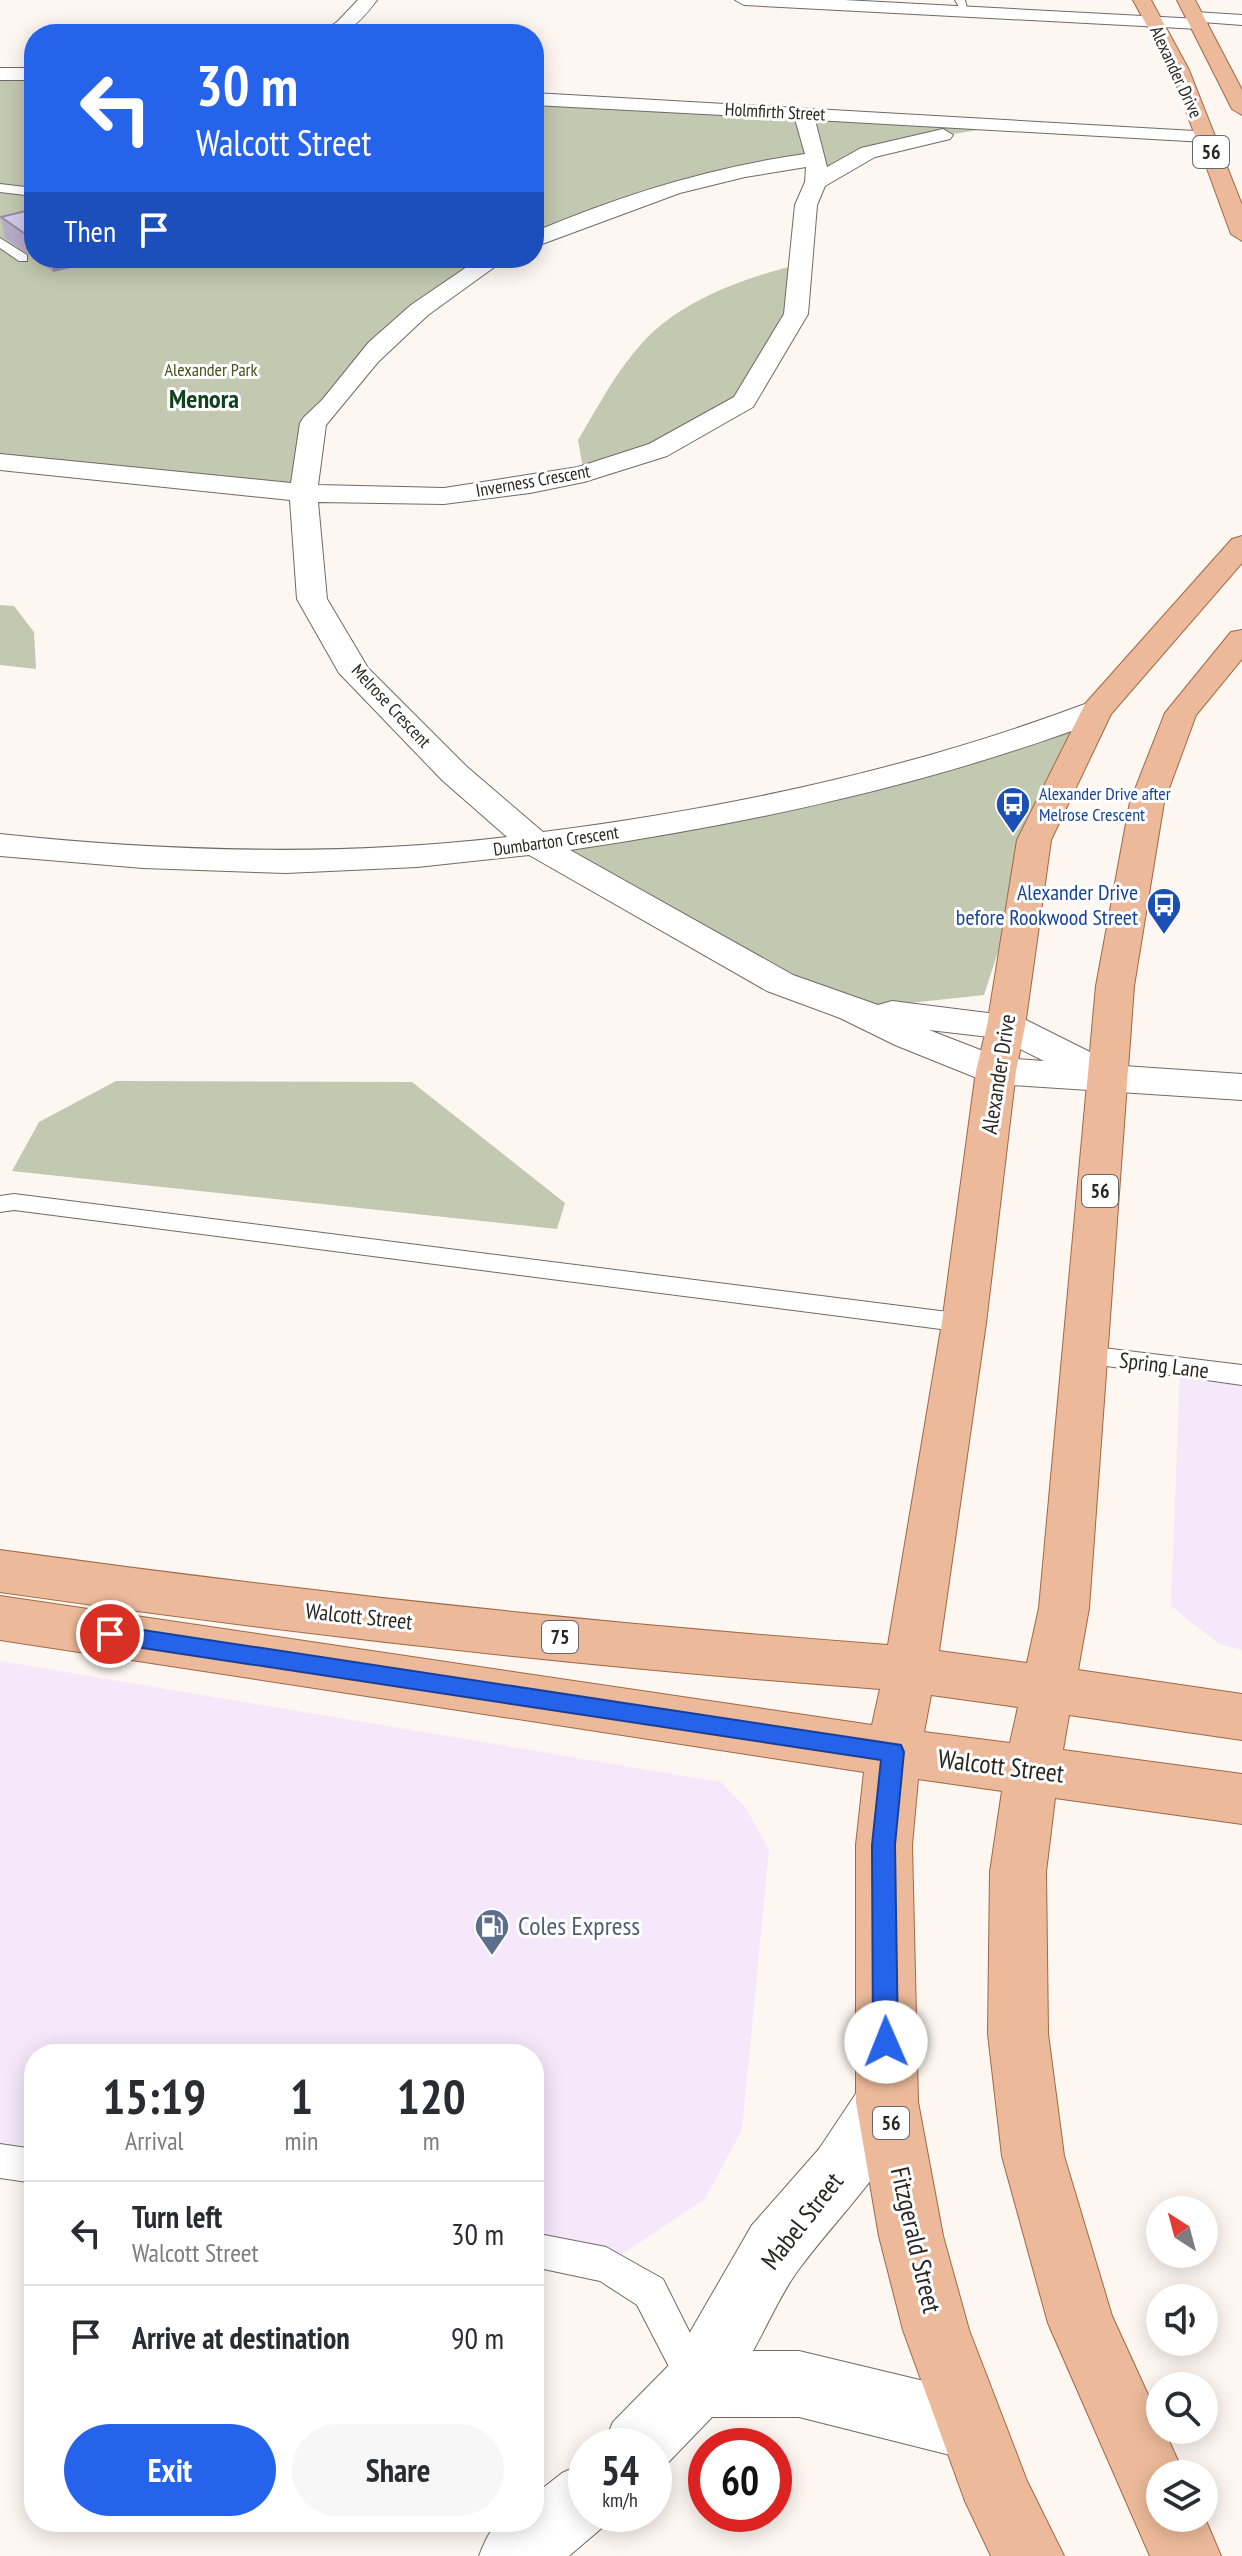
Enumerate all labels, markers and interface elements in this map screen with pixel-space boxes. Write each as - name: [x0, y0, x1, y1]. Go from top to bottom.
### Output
- street label: Alexander Drive: [1145, 22, 1208, 122]
- text: 30 m: [196, 49, 298, 121]
- icon: left: [64, 56, 168, 160]
- street label: Holmfirth Street: [724, 97, 826, 126]
- text: Walcott Street: [196, 119, 371, 166]
- road number: 56: [1193, 136, 1229, 168]
- icon: arrive: [132, 208, 176, 252]
- text: Then: [64, 211, 116, 250]
- park label: Alexander Park: [164, 358, 258, 381]
- district label: Menora: [169, 382, 239, 415]
- street label: Inverness Crescent: [474, 459, 592, 502]
- street label: Melrose Crescent: [347, 659, 436, 752]
- place label: Alexander Drive after Melrose Crescent: [1039, 782, 1171, 826]
- bus stop icon: Alexander Drive after Melrose Crescent: [994, 785, 1032, 835]
- street label: Dumbarton Crescent: [492, 820, 620, 861]
- place label: Alexander Drive before Rookwood Street: [956, 878, 1138, 931]
- bus stop icon: Alexander Drive before Rookwood Street: [1145, 886, 1183, 936]
- street label: Alexander Drive: [975, 1012, 1021, 1136]
- road number: 56: [1082, 1175, 1118, 1207]
- street label: Spring Lane: [1118, 1346, 1210, 1384]
- street label: Walcott Street: [304, 1596, 414, 1636]
- pin: [76, 1600, 144, 1668]
- icon: arrive: [88, 1612, 132, 1656]
- road number: 75: [542, 1621, 578, 1653]
- street label: Walcott Street: [936, 1741, 1066, 1790]
- fuel station icon: Coles Express: [473, 1907, 511, 1957]
- place label: Coles Express: [518, 1909, 640, 1942]
- position arrow: [844, 2000, 928, 2084]
- text: 15:19: [102, 2065, 206, 2127]
- text: 1: [290, 2065, 313, 2127]
- text: 120: [397, 2065, 466, 2127]
- road number: 56: [873, 2107, 909, 2139]
- text: Arrival: [125, 2124, 184, 2157]
- text: min: [284, 2124, 318, 2157]
- text: m: [423, 2124, 440, 2157]
- street label: Fitzgerald Street: [884, 2164, 949, 2316]
- street label: Mabel Street: [753, 2165, 850, 2276]
- north arrow: [1146, 2196, 1218, 2268]
- map controls: [1146, 2196, 1218, 2532]
- text: Turn left: [132, 2197, 222, 2236]
- icon: left: [64, 2211, 108, 2255]
- text: 30 m: [451, 2214, 504, 2253]
- text: Walcott Street: [132, 2236, 259, 2269]
- button: sound: [1146, 2284, 1218, 2356]
- icon: arrive: [64, 2315, 108, 2359]
- text: Arrive at destination: [132, 2318, 350, 2357]
- text: 90 m: [451, 2318, 504, 2357]
- button: search: [1146, 2372, 1218, 2444]
- button: Exit: [64, 2424, 276, 2516]
- button: Share: [292, 2424, 504, 2516]
- speed limit sign: 60: [688, 2428, 792, 2532]
- text: 54: [601, 2444, 639, 2496]
- button: layers: [1146, 2460, 1218, 2532]
- text: km/h: [602, 2487, 638, 2513]

